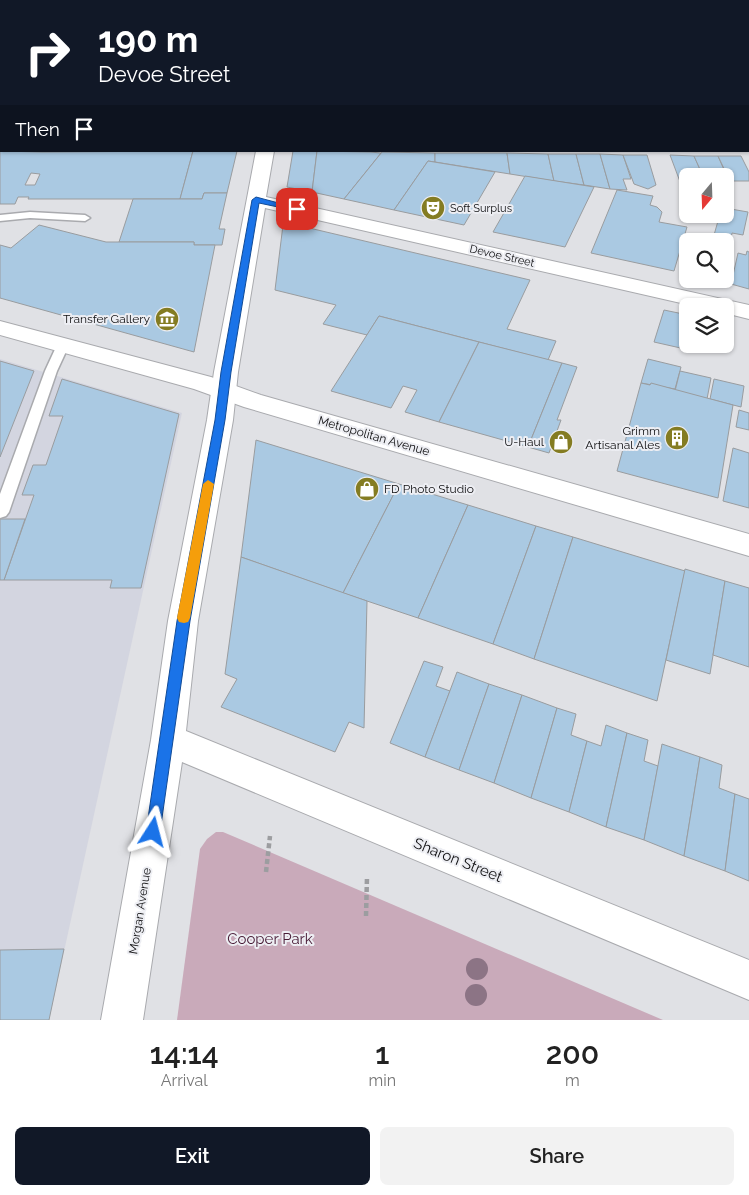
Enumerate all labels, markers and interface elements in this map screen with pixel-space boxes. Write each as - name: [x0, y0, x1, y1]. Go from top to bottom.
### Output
- text: 190 m: [98, 19, 198, 60]
- icon: right: [15, 20, 80, 85]
- text: Devoe Street: [98, 61, 230, 87]
- icon: arrive: [70, 115, 98, 143]
- text: Then: [15, 118, 60, 140]
- north arrow: [679, 168, 734, 222]
- map controls: [679, 168, 734, 353]
- pin: [276, 188, 318, 230]
- icon: arrive: [283, 195, 311, 223]
- theatre icon: Soft Surplus: [420, 195, 446, 221]
- place label: Soft Surplus: [450, 202, 512, 215]
- button: search: [679, 233, 734, 288]
- street label: Devoe Street: [468, 242, 536, 270]
- button: layers: [679, 298, 734, 353]
- museum icon: Transfer Gallery: [154, 306, 180, 332]
- place label: Transfer Gallery: [63, 312, 150, 326]
- street label: Metropolitan Avenue: [317, 413, 431, 459]
- place label: Grimm Artisanal Ales: [585, 424, 660, 452]
- building icon: Grimm Artisanal Ales: [664, 425, 690, 451]
- shop icon: U-Haul: [548, 429, 574, 455]
- place label: U-Haul: [504, 435, 545, 449]
- shop icon: FD Photo Studio: [354, 476, 380, 502]
- place label: FD Photo Studio: [384, 482, 474, 496]
- position arrow: [126, 805, 178, 857]
- street label: Sharon Street: [411, 834, 505, 886]
- street label: Morgan Avenue: [126, 867, 154, 955]
- park label: Cooper Park: [227, 930, 313, 948]
- text: 14:14: [150, 1036, 219, 1071]
- text: 1: [375, 1036, 389, 1071]
- text: 200: [546, 1036, 599, 1071]
- text: Arrival: [161, 1071, 208, 1090]
- text: min: [368, 1071, 396, 1090]
- text: m: [565, 1071, 580, 1090]
- button: Exit: [15, 1127, 370, 1185]
- button: Share: [380, 1127, 734, 1185]

